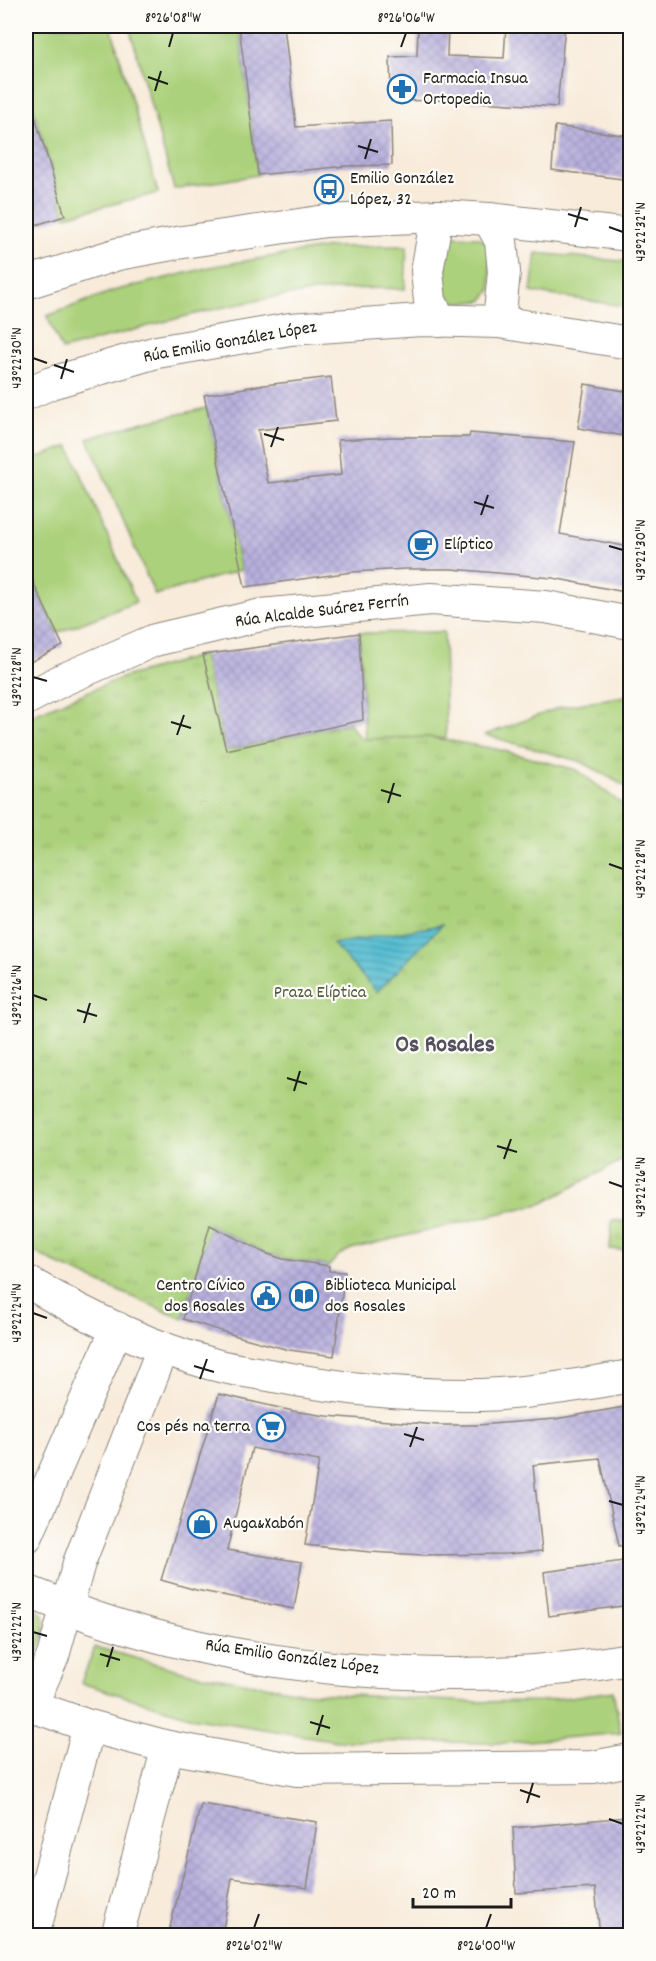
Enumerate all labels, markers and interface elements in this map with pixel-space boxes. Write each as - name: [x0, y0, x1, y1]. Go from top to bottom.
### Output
- text: 8°26'08"W: [145, 8, 201, 30]
- text: 8°26'06"W: [377, 8, 435, 30]
- place label: Farmacia Insua Ortopedia: [423, 67, 528, 113]
- pharmacy icon: Farmacia Insua Ortopedia: [386, 73, 418, 105]
- place label: Emilio González López, 32: [350, 167, 454, 213]
- bus stop icon: Emilio González López, 32: [313, 173, 345, 205]
- text: 43°22'32"N: [631, 202, 653, 262]
- street label: Rúa Emilio González López: [141, 315, 319, 371]
- text: 43°22'30"N: [7, 327, 29, 389]
- text: 43°22'30"N: [631, 519, 653, 581]
- cafe icon: Elíptico: [407, 529, 439, 561]
- place label: Elíptico: [444, 533, 493, 558]
- street label: Rúa Alcalde Suárez Ferrín: [234, 589, 410, 635]
- text: 43°22'28"N: [7, 647, 29, 707]
- text: 43°22'28"N: [631, 839, 653, 899]
- text: 43°22'26"N: [7, 965, 29, 1025]
- park label: Praza Elíptica: [274, 981, 367, 1006]
- district label: Os Rosales: [395, 1029, 495, 1063]
- text: 43°22'26"N: [631, 1157, 653, 1217]
- place label: Centro Cívico dos Rosales: [156, 1274, 245, 1320]
- place label: Biblioteca Municipal dos Rosales: [325, 1274, 457, 1320]
- public building icon: Centro Cívico dos Rosales: [250, 1280, 282, 1312]
- library icon: Biblioteca Municipal dos Rosales: [288, 1280, 320, 1312]
- text: 43°22'24"N: [7, 1283, 29, 1343]
- supermarket icon: Cos pés na terra: [255, 1411, 287, 1443]
- place label: Cos pés na terra: [136, 1415, 251, 1440]
- text: 43°22'24"N: [631, 1475, 653, 1535]
- shop icon: Auga&Xabón: [186, 1508, 218, 1540]
- place label: Auga&Xabón: [223, 1512, 304, 1537]
- text: 43°22'22"N: [7, 1602, 29, 1662]
- street label: Rúa Emilio González López: [203, 1633, 381, 1683]
- text: 43°22'22"N: [631, 1794, 653, 1854]
- scale bar: [413, 1871, 510, 1909]
- text: 20 m: [422, 1882, 456, 1907]
- text: 8°26'02"W: [226, 1936, 283, 1958]
- text: 8°26'00"W: [457, 1936, 515, 1958]

